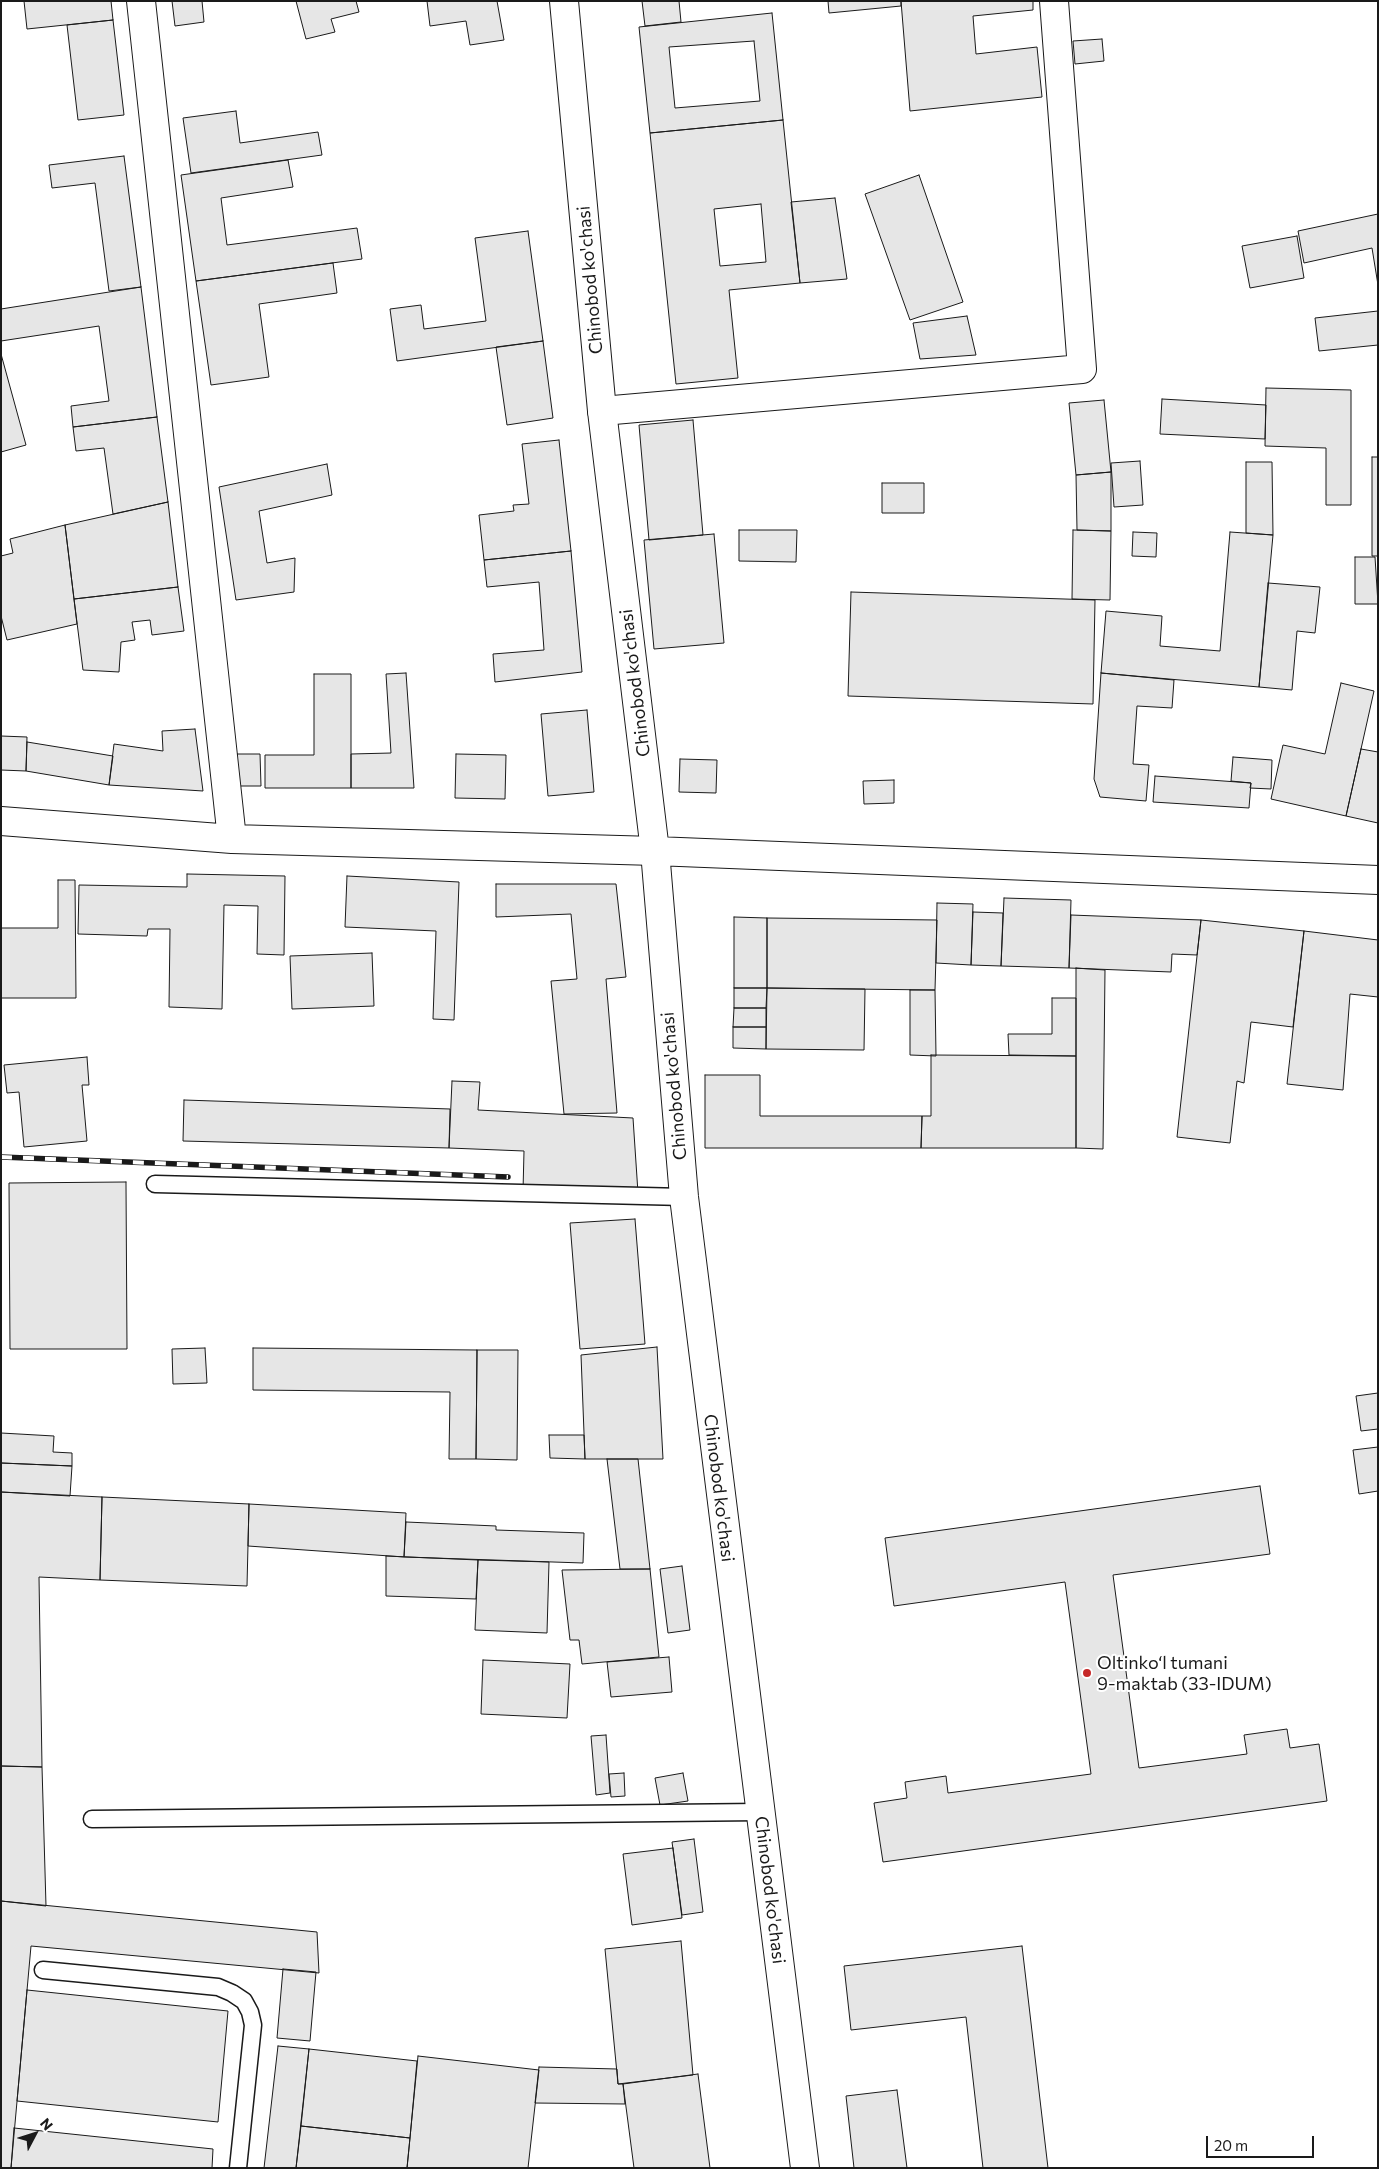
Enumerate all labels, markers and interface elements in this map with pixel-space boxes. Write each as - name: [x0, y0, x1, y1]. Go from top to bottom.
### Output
- street label: Chinobod ko'chasi: [573, 205, 607, 355]
- street label: Chinobod ko'chasi: [615, 608, 655, 758]
- street label: Chinobod ko'chasi: [657, 1011, 691, 1161]
- street label: Chinobod ko'chasi: [699, 1413, 739, 1563]
- place label: Oltinko‘l tumani 9-maktab (33-IDUM): [1097, 1652, 1272, 1695]
- marker: Oltinko‘l tumani 9-maktab (33-IDUM): [1081, 1667, 1093, 1679]
- street label: Chinobod ko'chasi: [750, 1815, 790, 1965]
- north arrow: [10, 2109, 60, 2159]
- text: N: [37, 2115, 57, 2134]
- scale bar: [1209, 2126, 1316, 2158]
- text: 20 m: [1214, 2136, 1248, 2154]

